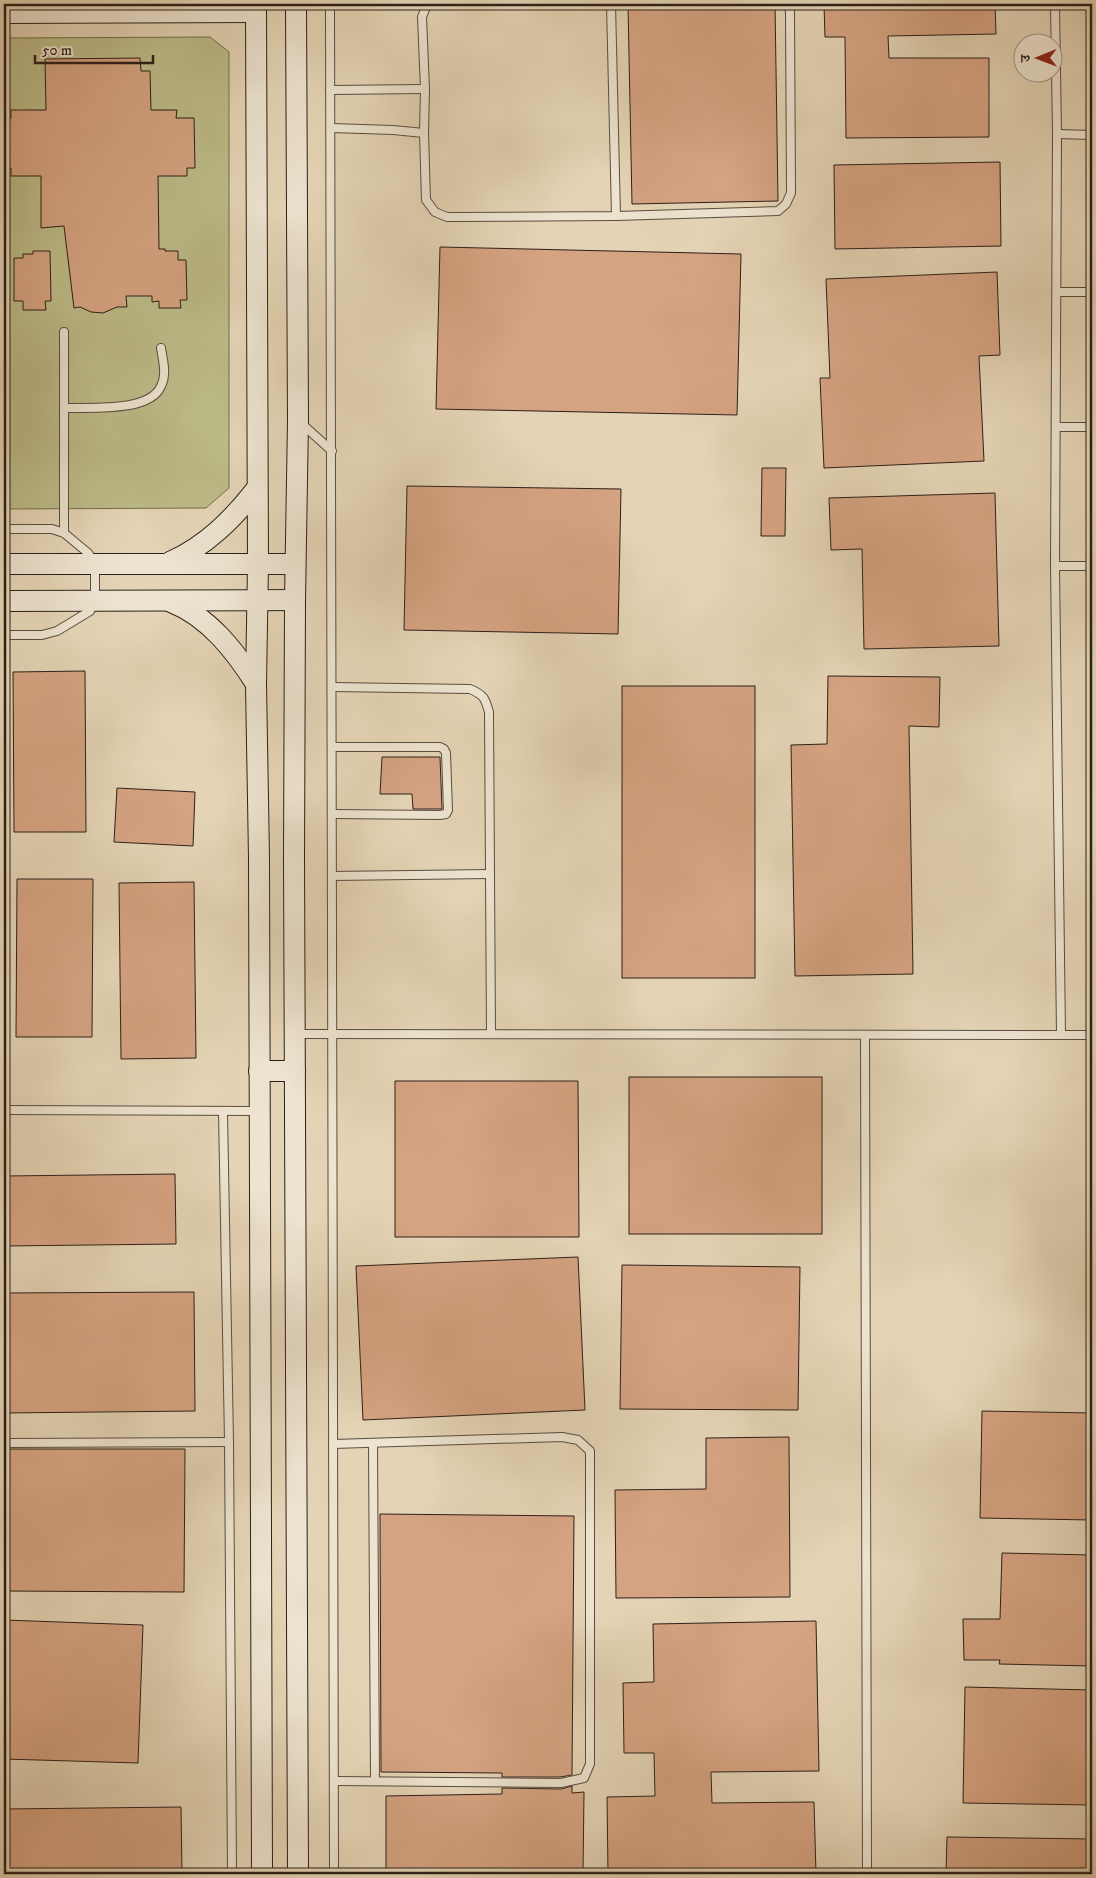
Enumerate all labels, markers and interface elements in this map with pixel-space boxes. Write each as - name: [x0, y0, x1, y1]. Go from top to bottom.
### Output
- scale bar: [35, 32, 152, 64]
- north arrow: [1014, 32, 1064, 82]
- text: 50 m: [42, 41, 72, 60]
- text: उ: [1017, 54, 1035, 63]

